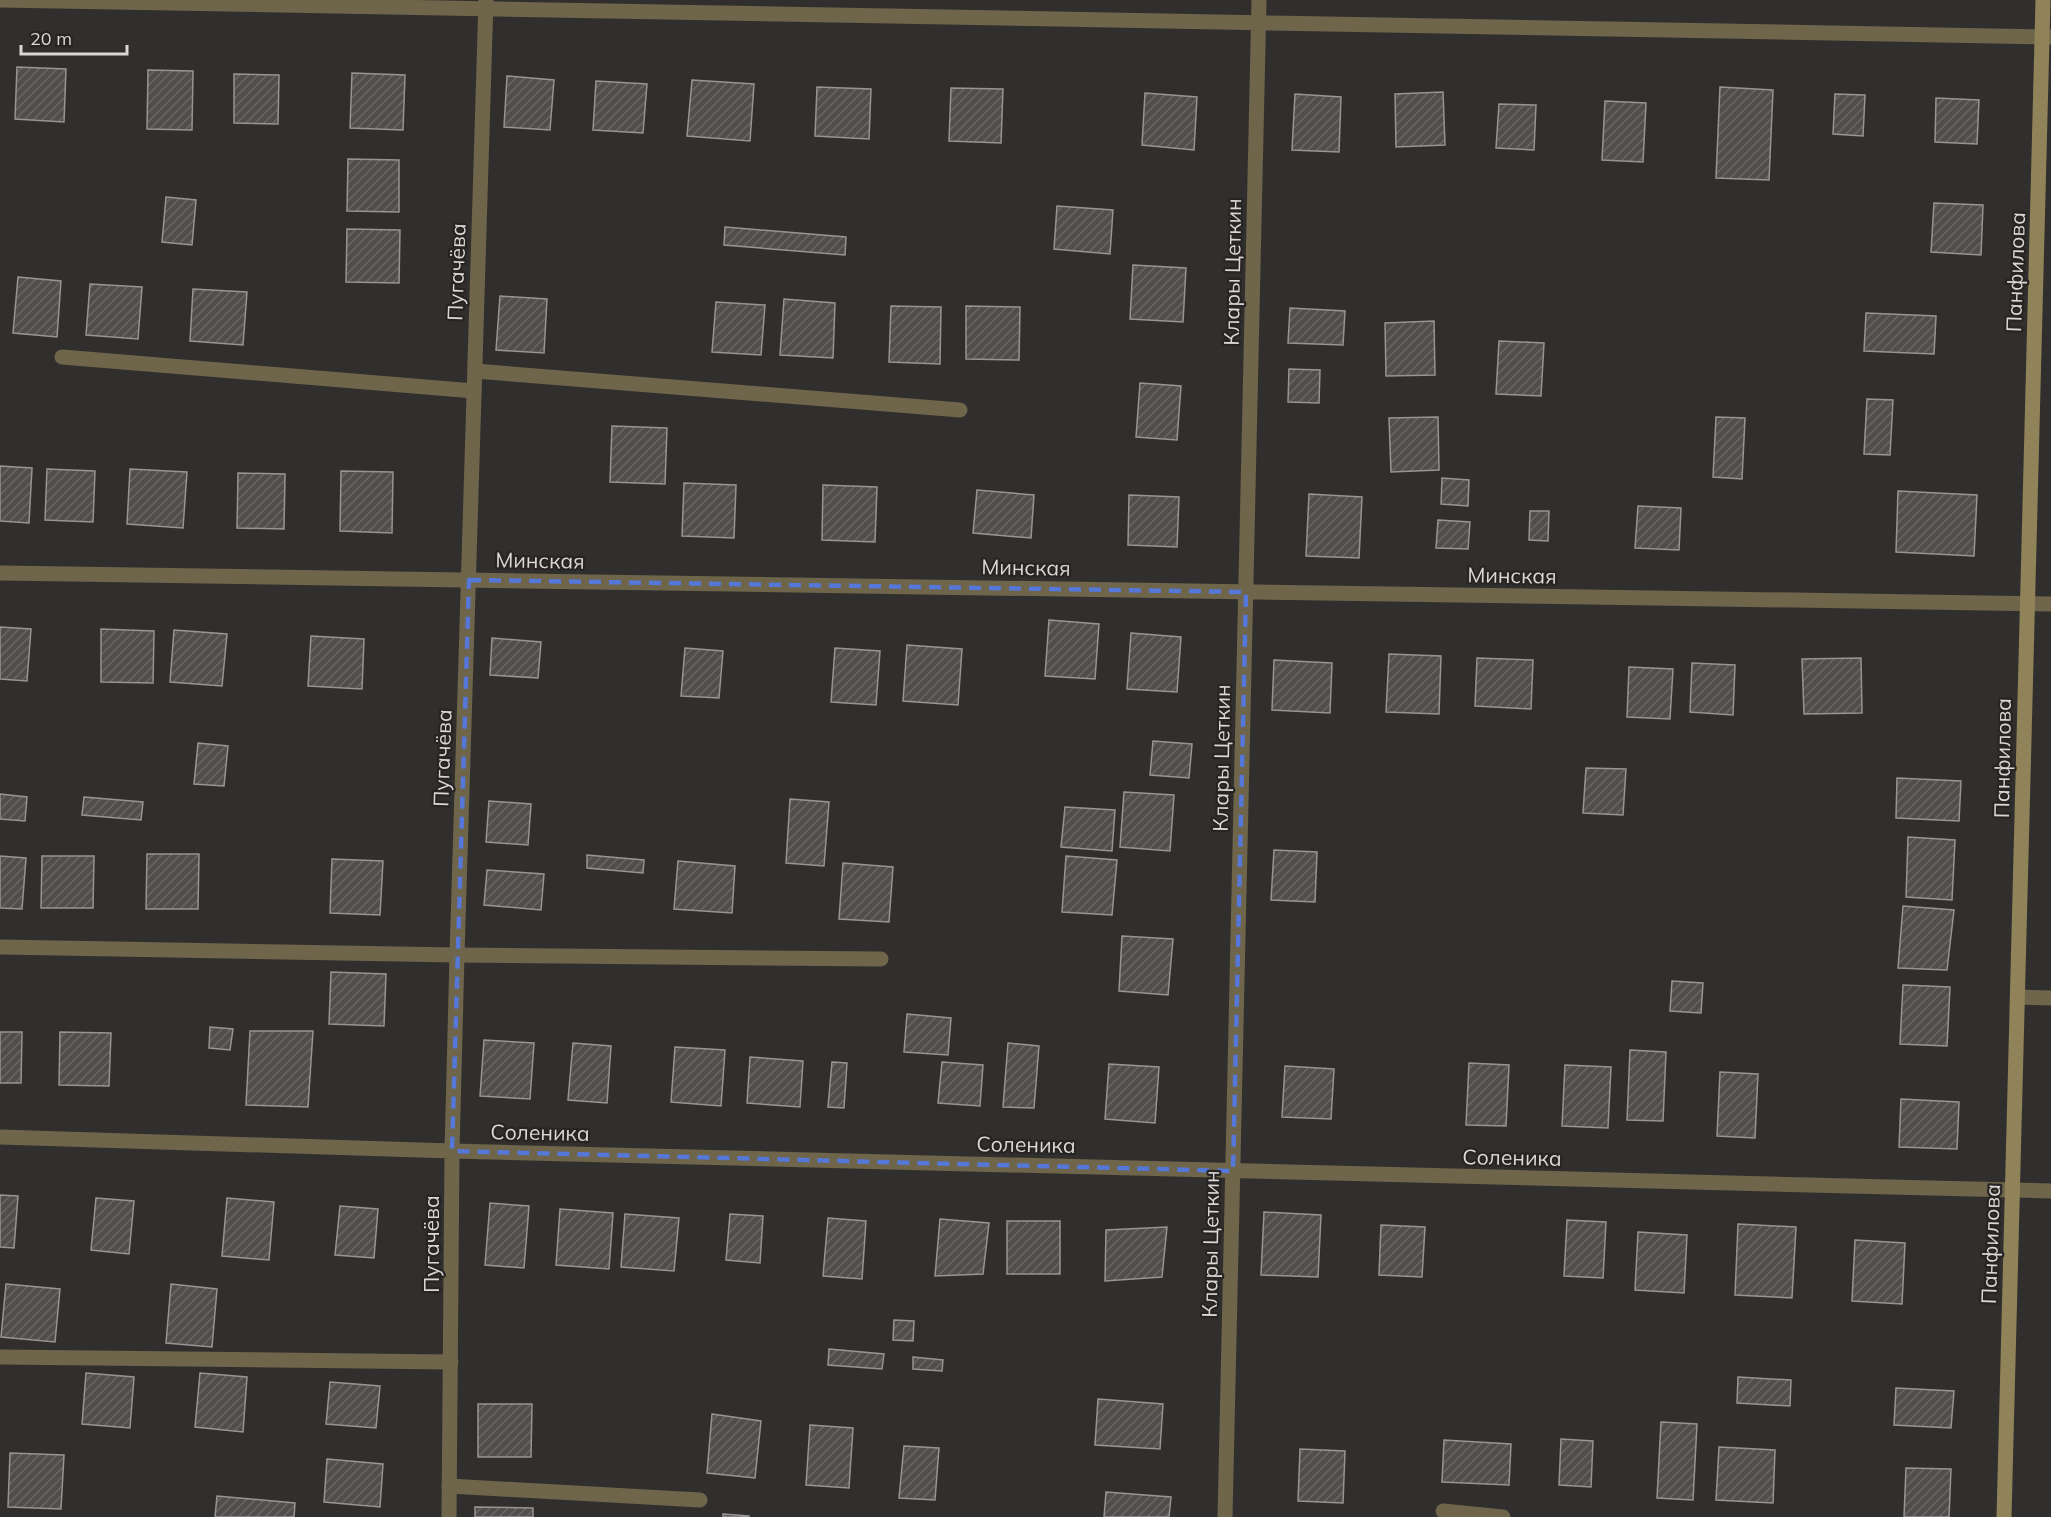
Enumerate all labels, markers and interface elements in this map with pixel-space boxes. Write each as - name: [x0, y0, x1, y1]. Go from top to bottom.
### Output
- scale bar: [21, 18, 128, 56]
- text: 20 m: [30, 27, 72, 50]
- street label: Клары Цеткин: [1218, 198, 1246, 346]
- street label: Панфилова: [2000, 212, 2030, 332]
- street label: Пугачёва: [441, 223, 471, 321]
- street label: Минская: [495, 546, 585, 574]
- street label: Минская: [981, 553, 1071, 581]
- street label: Минская: [1467, 561, 1557, 589]
- street label: Клары Цеткин: [1207, 684, 1235, 832]
- street label: Панфилова: [1988, 698, 2016, 818]
- street label: Пугачёва: [427, 709, 457, 807]
- street label: Соленика: [490, 1118, 590, 1146]
- street label: Соленика: [976, 1130, 1076, 1158]
- street label: Соленика: [1462, 1143, 1562, 1171]
- street label: Клары Цеткин: [1196, 1170, 1224, 1318]
- street label: Панфилова: [1975, 1184, 2005, 1304]
- street label: Пугачёва: [418, 1195, 444, 1293]

